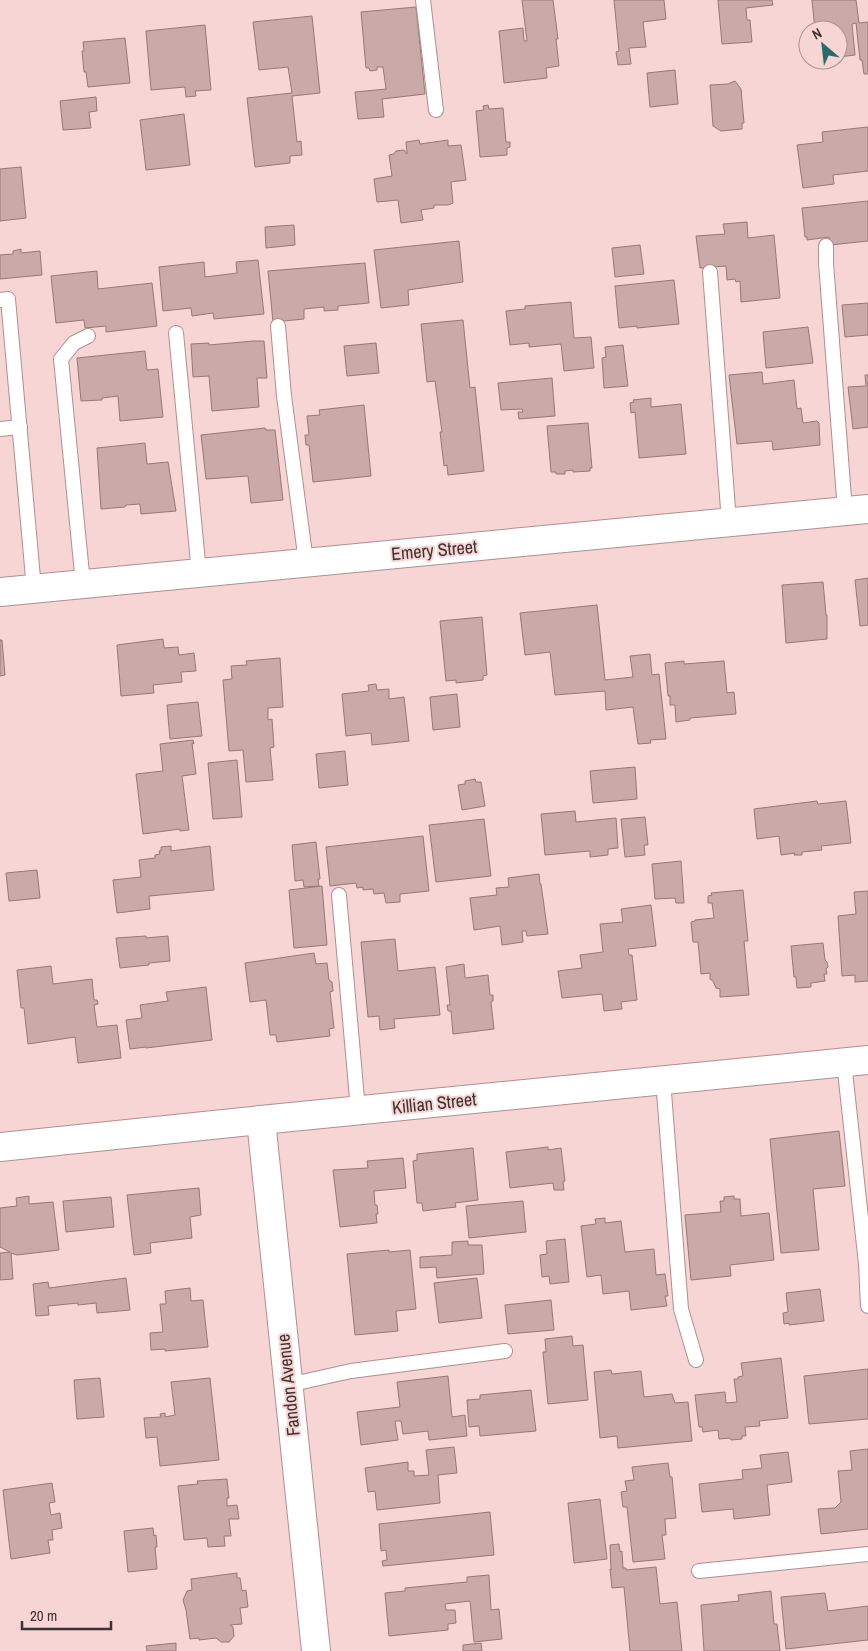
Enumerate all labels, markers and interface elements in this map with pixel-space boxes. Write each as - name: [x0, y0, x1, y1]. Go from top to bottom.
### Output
- north arrow: [798, 20, 848, 70]
- text: N: [809, 24, 825, 43]
- street label: Emery Street: [390, 534, 478, 566]
- street label: Killian Street: [391, 1086, 477, 1120]
- street label: Fandon Avenue: [270, 1333, 306, 1437]
- scale bar: [22, 1598, 111, 1630]
- text: 20 m: [30, 1605, 57, 1626]

